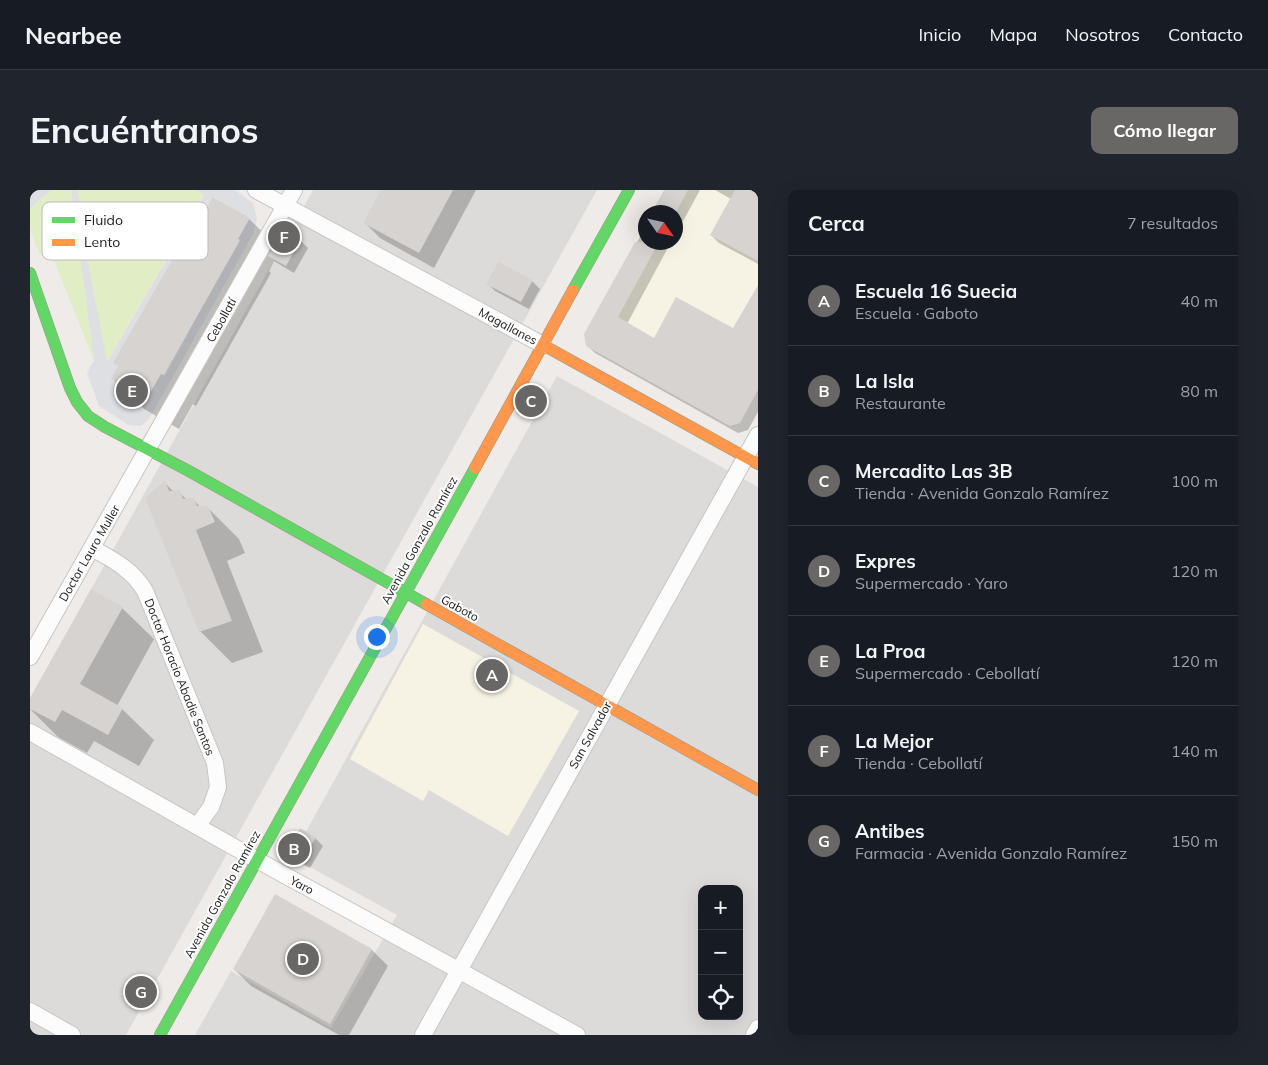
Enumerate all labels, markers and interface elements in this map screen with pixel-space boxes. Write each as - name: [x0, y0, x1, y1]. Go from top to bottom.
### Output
- text: Nearbee: [25, 20, 122, 50]
- text: Inicio: [918, 23, 961, 46]
- text: Mapa: [989, 23, 1037, 46]
- text: Nosotros: [1065, 23, 1140, 46]
- text: Contacto: [1168, 23, 1243, 46]
- button: Cómo llegar: [1091, 107, 1238, 154]
- text: Encuéntranos: [30, 108, 259, 152]
- legend: [42, 202, 208, 260]
- north arrow: [638, 205, 683, 250]
- text: Cerca: [808, 210, 865, 236]
- text: Fluido: [84, 211, 123, 229]
- text: 7 resultados: [1127, 213, 1218, 233]
- pin: F: [268, 218, 300, 256]
- text: Lento: [84, 233, 120, 251]
- text: Escuela 16 Suecia: [855, 279, 1017, 303]
- text: A: [818, 291, 830, 311]
- text: 40 m: [1181, 291, 1218, 311]
- street label: Cebollatí: [203, 294, 240, 345]
- text: Escuela · Gaboto: [855, 303, 978, 323]
- street label: Magallanes: [476, 304, 540, 348]
- text: La Isla: [855, 369, 914, 393]
- pin: E: [116, 372, 148, 410]
- text: B: [818, 381, 830, 401]
- text: 80 m: [1181, 381, 1218, 401]
- pin: C: [515, 382, 547, 420]
- text: Restaurante: [855, 393, 946, 413]
- text: Mercadito Las 3B: [855, 459, 1013, 483]
- text: C: [819, 471, 829, 491]
- text: 100 m: [1171, 471, 1218, 491]
- street label: Avenida Gonzalo Ramírez: [378, 474, 460, 606]
- text: Tienda · Avenida Gonzalo Ramírez: [855, 483, 1109, 503]
- street label: Doctor Lauro Muller: [55, 502, 123, 604]
- text: Expres: [855, 549, 916, 573]
- text: D: [818, 561, 830, 581]
- text: 120 m: [1171, 561, 1218, 581]
- text: Supermercado · Yaro: [855, 573, 1008, 593]
- street label: Gaboto: [438, 592, 482, 625]
- street label: Doctor Horacio Abadie Santos: [142, 596, 218, 758]
- your location: [364, 624, 390, 650]
- text: La Proa: [855, 639, 925, 663]
- text: E: [819, 651, 829, 671]
- text: 120 m: [1171, 651, 1218, 671]
- pin: A: [476, 656, 508, 694]
- text: Supermercado · Cebollatí: [855, 663, 1039, 683]
- street label: San Salvador: [565, 698, 615, 771]
- text: La Mejor: [855, 729, 933, 753]
- text: F: [819, 741, 829, 761]
- text: 140 m: [1171, 741, 1218, 761]
- text: Tienda · Cebollatí: [855, 753, 982, 773]
- text: Antibes: [855, 819, 925, 843]
- street label: Avenida Gonzalo Ramírez: [181, 828, 263, 960]
- pin: B: [278, 830, 310, 868]
- text: G: [818, 831, 830, 851]
- text: 150 m: [1171, 831, 1218, 851]
- text: Farmacia · Avenida Gonzalo Ramírez: [855, 843, 1127, 863]
- street label: Yaro: [287, 872, 317, 897]
- map controls: [698, 885, 743, 1020]
- button: +: [698, 885, 743, 930]
- button: −: [698, 930, 743, 975]
- pin: D: [287, 940, 319, 978]
- pin: G: [125, 973, 157, 1011]
- button: locate: [698, 975, 743, 1020]

